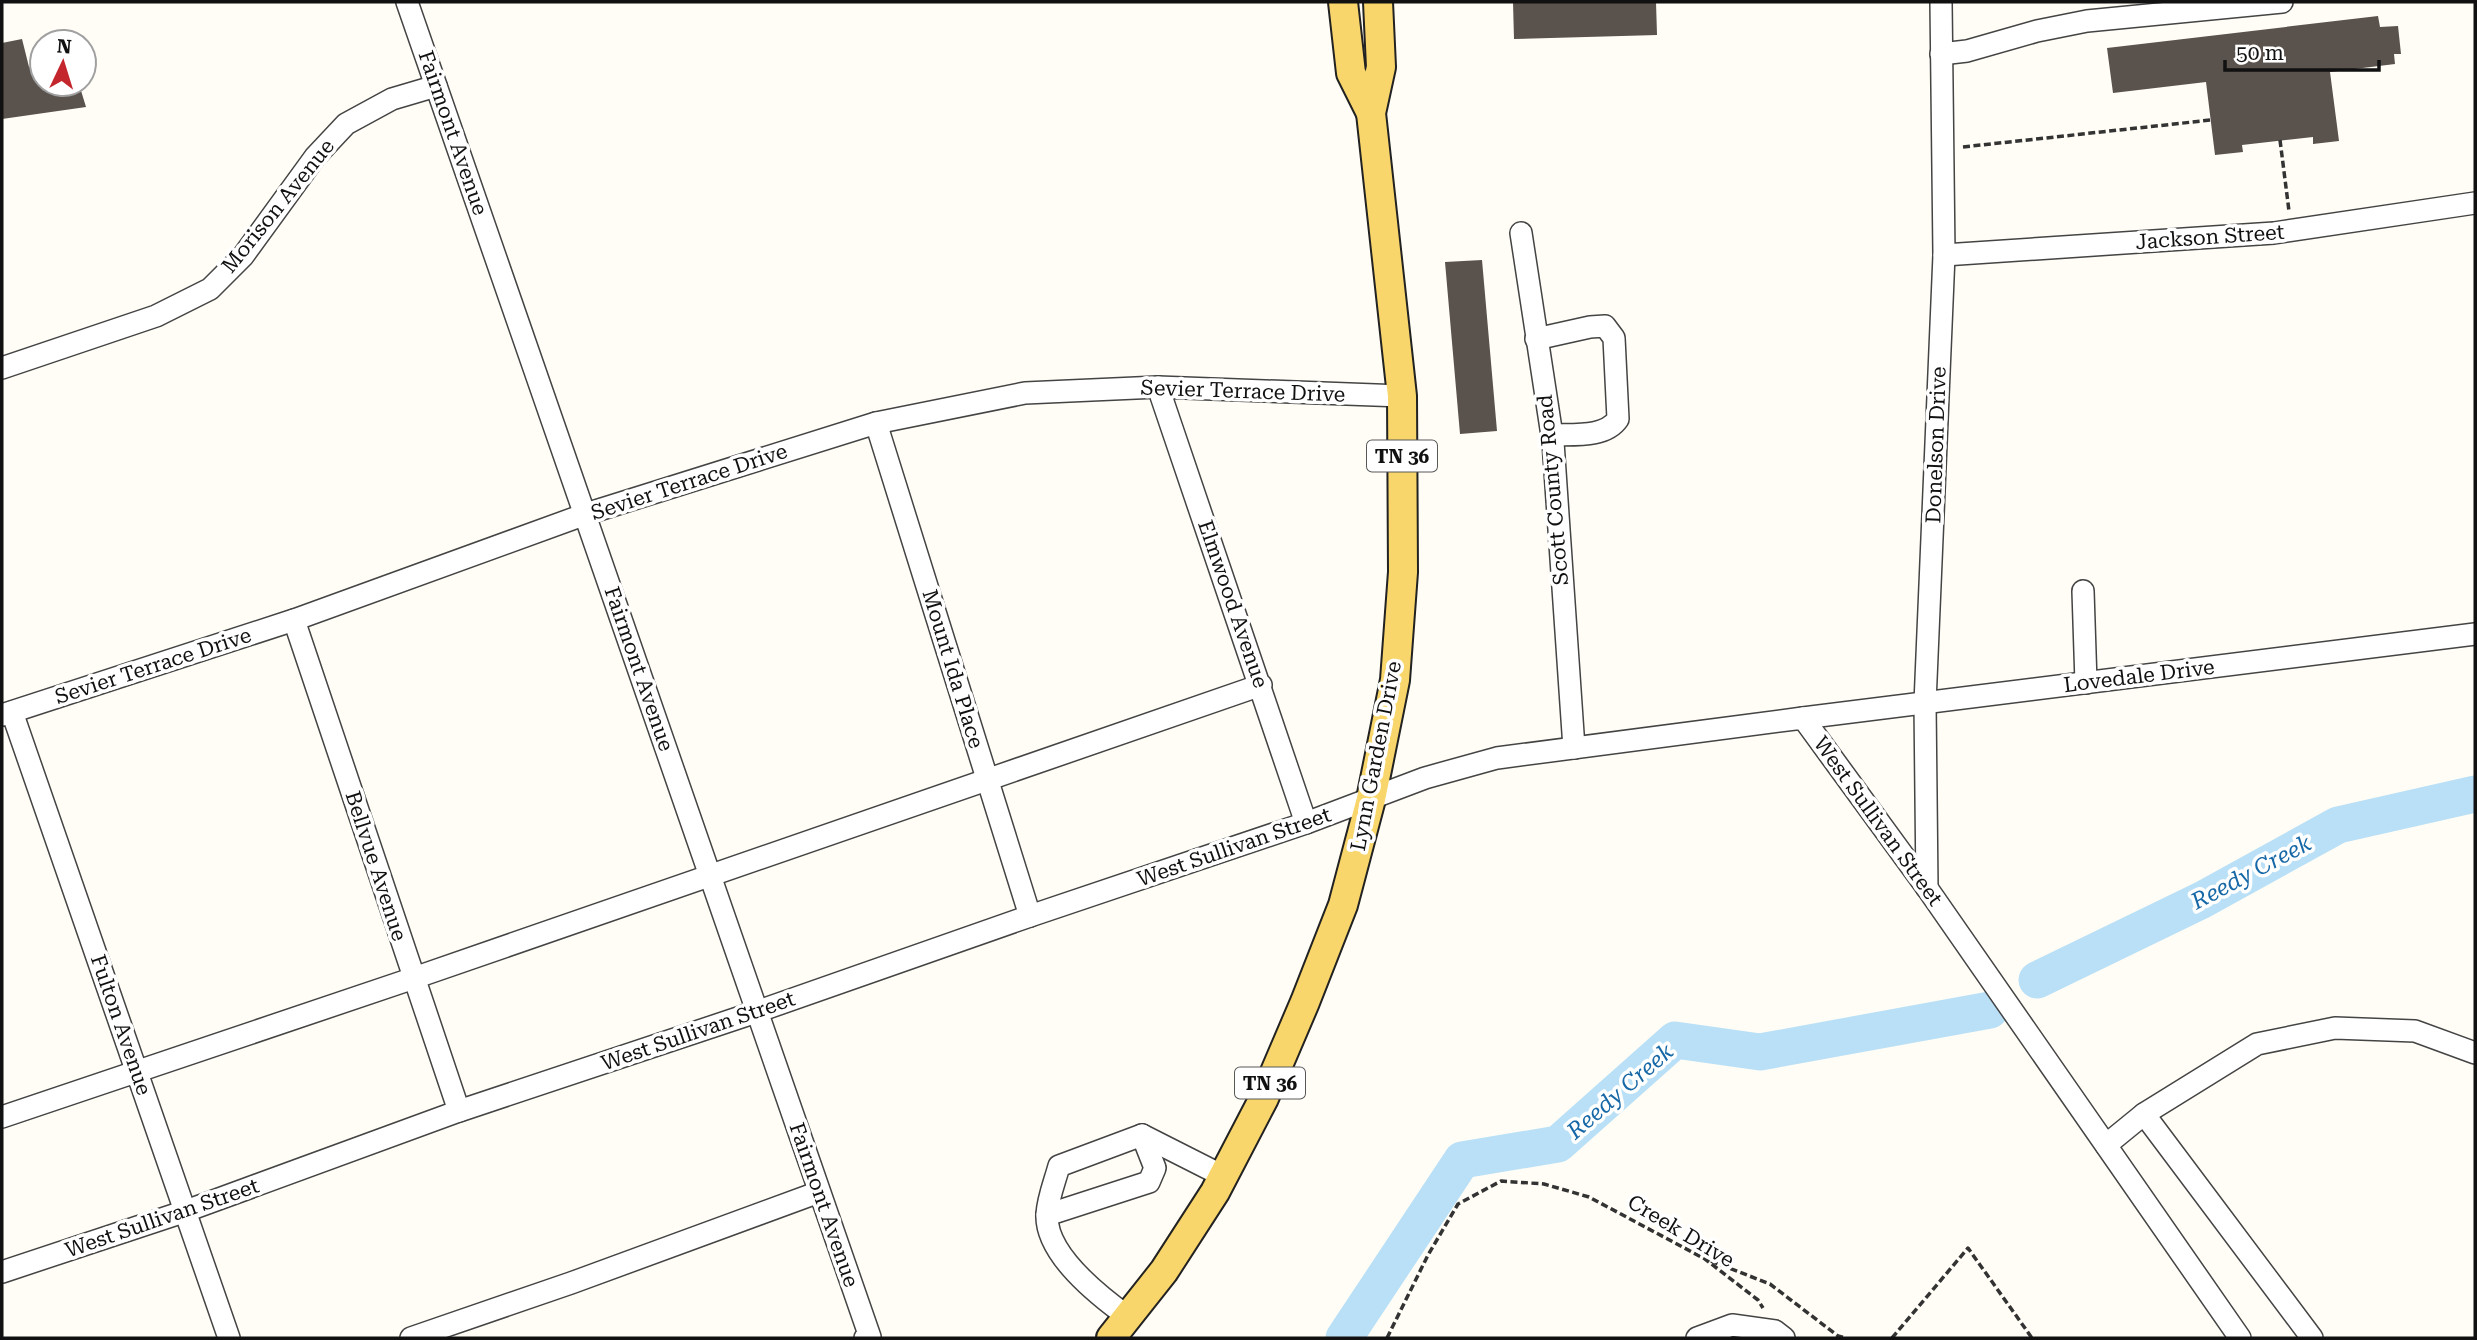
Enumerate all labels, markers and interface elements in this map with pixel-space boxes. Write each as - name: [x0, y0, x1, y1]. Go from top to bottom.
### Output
- north arrow: [28, 28, 98, 98]
- scale bar: [2225, 28, 2379, 72]
- text: N: [56, 35, 73, 59]
- text: 50 m: [2236, 41, 2284, 65]
- street label: Fairmont Avenue: [414, 48, 492, 218]
- street label: Morison Avenue: [217, 134, 339, 278]
- street label: Jackson Street: [2135, 220, 2285, 254]
- street label: Donelson Drive: [1921, 366, 1951, 524]
- street label: Sevier Terrace Drive: [1140, 375, 1346, 407]
- street label: Scott County Road: [1533, 393, 1573, 586]
- street label: Sevier Terrace Drive: [588, 439, 790, 525]
- road number: TN 36: [1367, 440, 1437, 471]
- street label: Elmwood Avenue: [1193, 517, 1273, 691]
- street label: Fairmont Avenue: [600, 584, 678, 754]
- street label: Mount Ida Place: [917, 587, 989, 751]
- street label: Sevier Terrace Drive: [52, 623, 254, 709]
- street label: Lovedale Drive: [2062, 655, 2216, 697]
- street label: Lynn Garden Drive: [1346, 659, 1406, 853]
- street label: West Sullivan Street: [1809, 732, 1948, 910]
- street label: Bellvue Avenue: [340, 788, 412, 944]
- street label: West Sullivan Street: [1134, 803, 1334, 891]
- water label: Reedy Creek: [2186, 829, 2316, 916]
- street label: Fulton Avenue: [86, 952, 156, 1098]
- street label: West Sullivan Street: [598, 987, 798, 1075]
- water label: Reedy Creek: [1561, 1038, 1679, 1145]
- road number: TN 36: [1235, 1068, 1305, 1098]
- street label: Fairmont Avenue: [785, 1120, 863, 1290]
- street label: West Sullivan Street: [62, 1174, 262, 1262]
- street label: Creek Drive: [1623, 1190, 1739, 1272]

